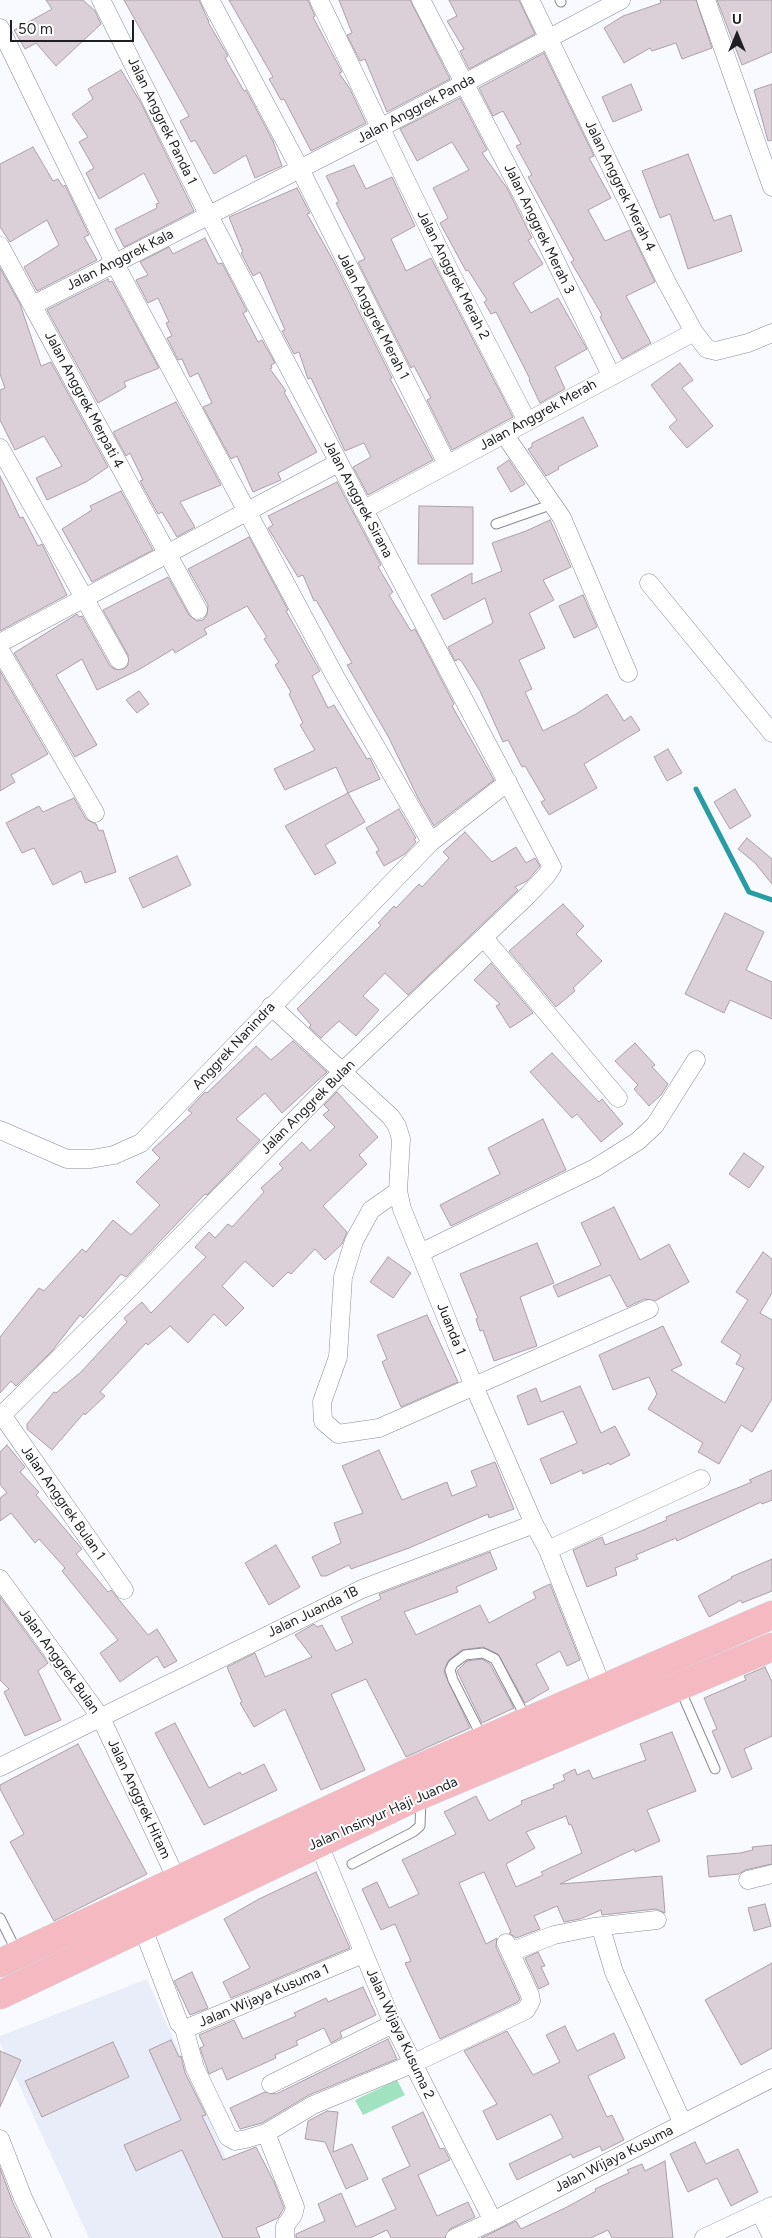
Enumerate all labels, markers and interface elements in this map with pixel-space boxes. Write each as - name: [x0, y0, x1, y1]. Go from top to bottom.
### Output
- scale bar: [12, 10, 136, 42]
- north arrow: [712, 10, 762, 60]
- text: U: [732, 11, 742, 28]
- text: 50 m: [18, 20, 53, 38]
- street label: Jalan Anggrek Panda 1: [124, 55, 200, 187]
- street label: Jalan Anggrek Panda: [354, 71, 478, 147]
- street label: Jalan Anggrek Merah 4: [581, 118, 659, 254]
- street label: Jalan Anggrek Merah 3: [500, 161, 578, 297]
- street label: Jalan Anggrek Merah 2: [413, 208, 493, 342]
- street label: Jalan Anggrek Kala: [64, 226, 176, 294]
- street label: Jalan Anggrek Merah 1: [334, 250, 412, 382]
- street label: Jalan Anggrek Merpati 4: [41, 329, 127, 471]
- street label: Jalan Anggrek Merah: [476, 376, 600, 454]
- street label: Jalan Anggrek Sirana: [320, 437, 396, 561]
- street label: Anggrek Nanindra: [189, 999, 279, 1093]
- street label: Jalan Anggrek Bulan: [257, 1056, 359, 1158]
- street label: Juanda 1: [433, 1301, 469, 1357]
- street label: Jalan Anggrek Bulan 1: [17, 1443, 109, 1563]
- street label: Jalan Juanda 1B: [265, 1583, 361, 1641]
- street label: Jalan Anggrek Bulan: [15, 1605, 103, 1717]
- street label: Jalan Anggrek Hitam: [104, 1736, 174, 1862]
- street label: Jalan Insinyur Haji Juanda: [306, 1773, 460, 1855]
- street label: Jalan Wijaya Kusuma 1: [196, 1961, 332, 2031]
- street label: Jalan Wijaya Kusuma 2: [362, 1966, 438, 2102]
- street label: Jalan Wijaya Kusuma: [552, 2122, 676, 2196]

